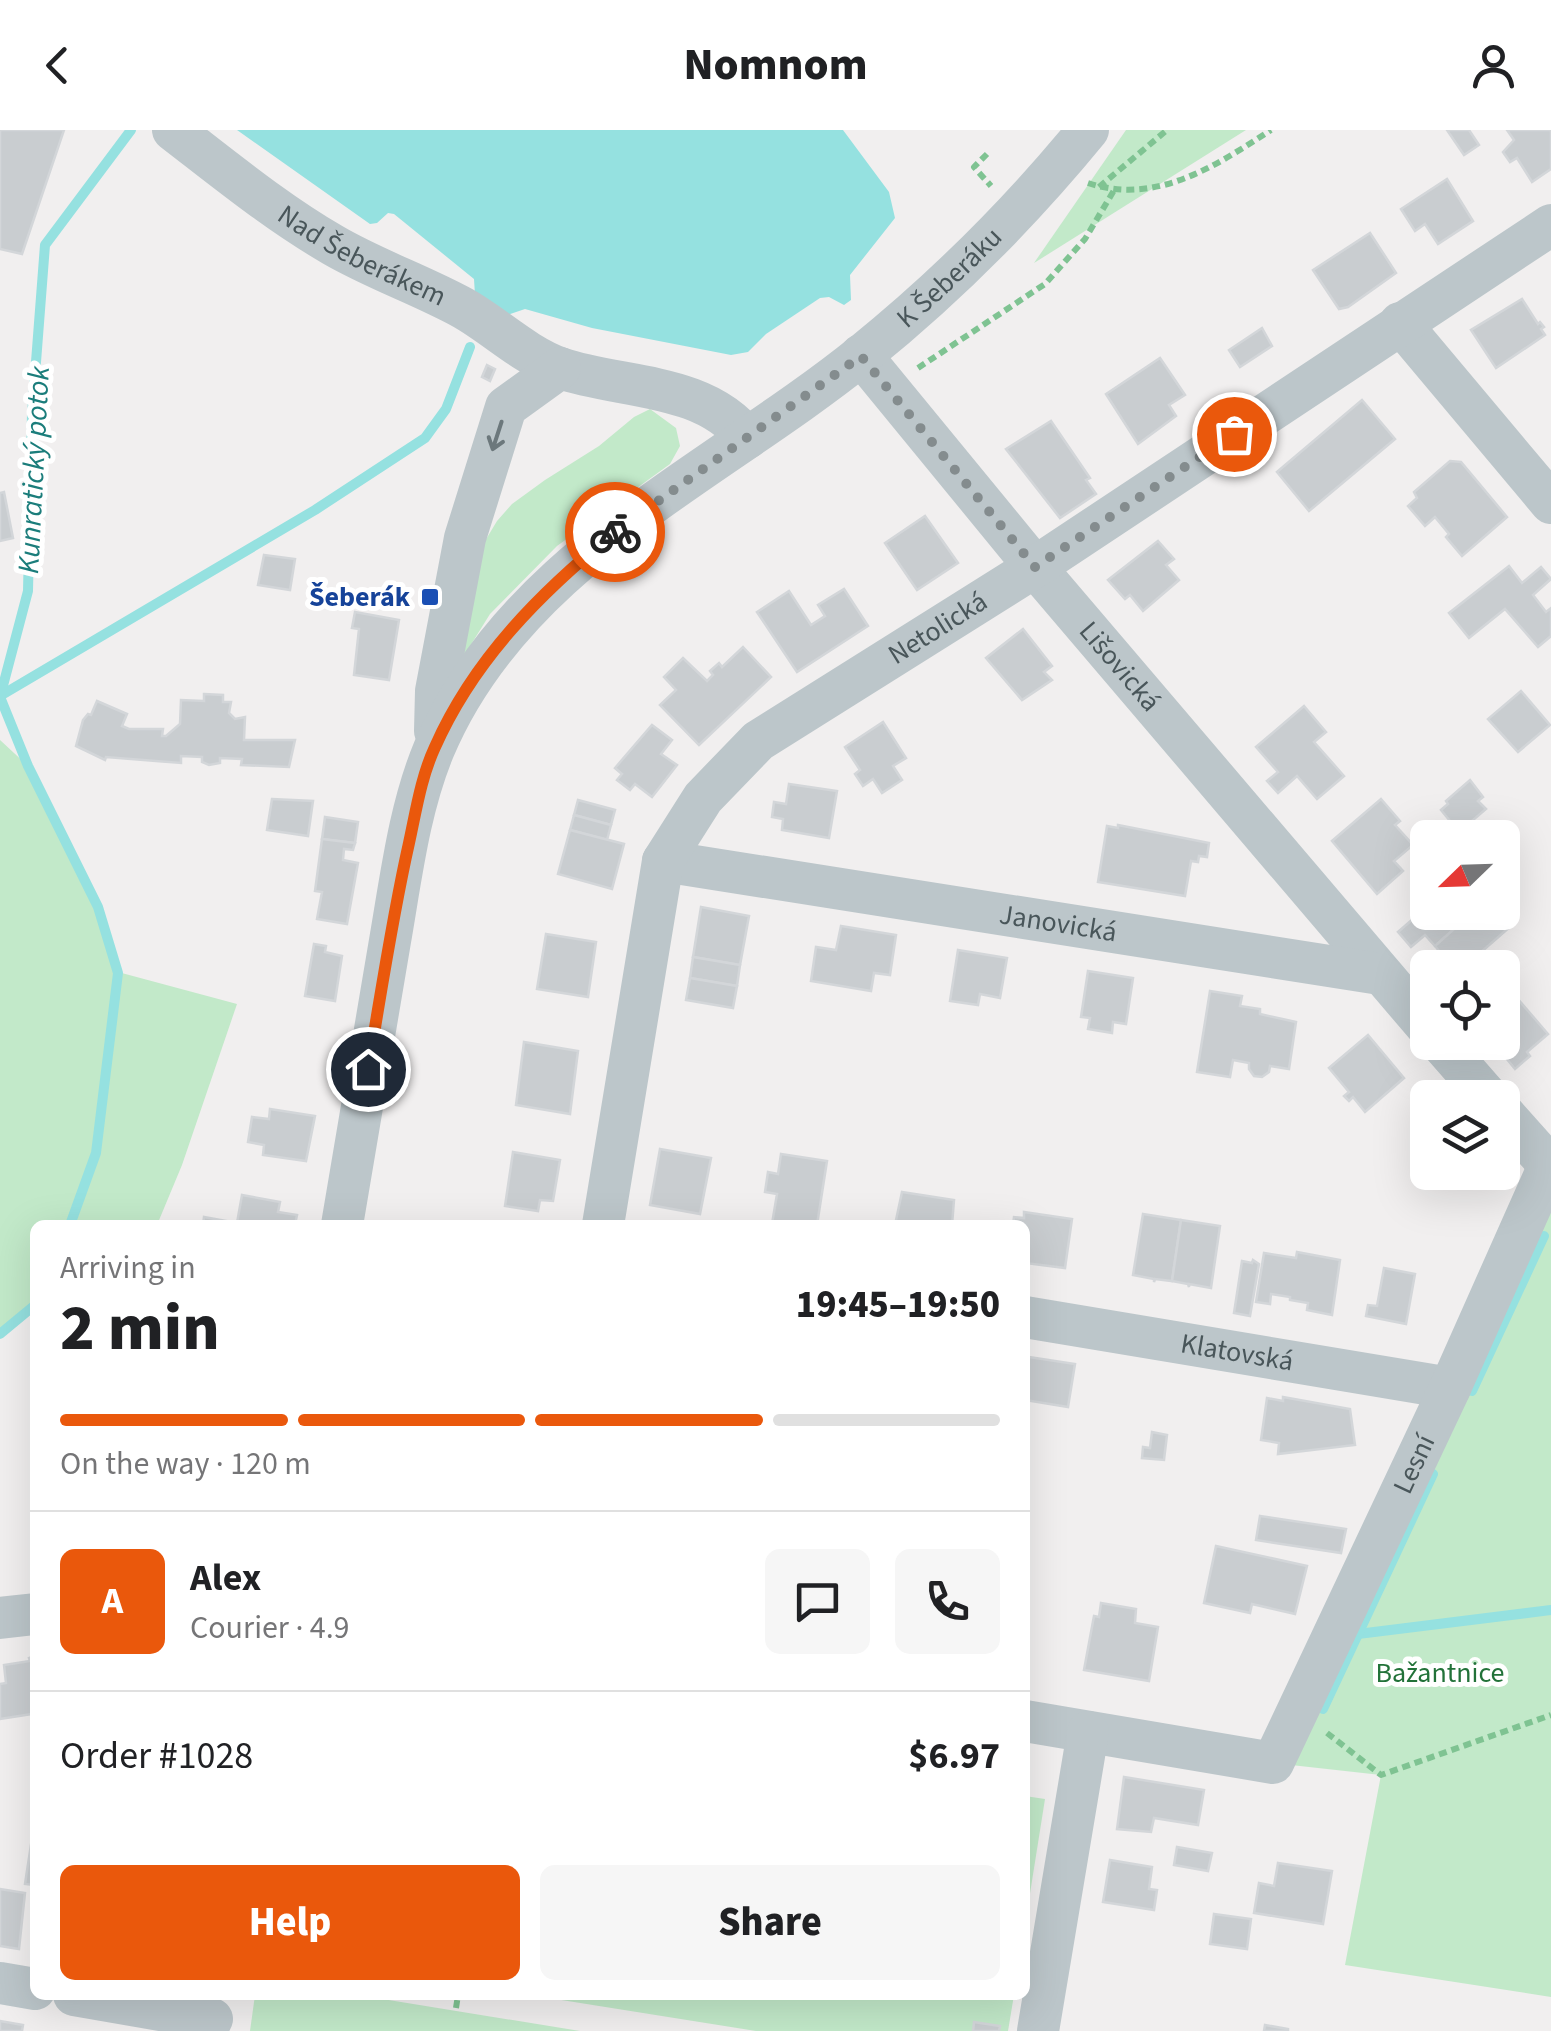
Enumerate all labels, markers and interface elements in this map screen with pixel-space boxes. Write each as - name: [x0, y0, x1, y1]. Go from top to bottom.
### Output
- text: Nomnom: [684, 33, 867, 97]
- icon: back: [30, 38, 85, 93]
- icon: person: [1466, 38, 1521, 93]
- street label: Nad Šeberákem: [270, 195, 453, 316]
- street label: K Šeberáku: [888, 218, 1011, 337]
- water label: Kunratický potok: [7, 364, 61, 575]
- pin: [1192, 392, 1277, 477]
- icon: bag: [1207, 407, 1262, 462]
- one-way arrow: [487, 420, 505, 452]
- courier: [565, 482, 665, 582]
- icon: bike: [588, 505, 643, 560]
- place label: Šeberák: [309, 577, 411, 617]
- street label: Netolická: [880, 582, 995, 674]
- marker: Šeberák: [419, 586, 441, 608]
- street label: Lišovická: [1070, 613, 1170, 720]
- north arrow: [1410, 820, 1520, 930]
- map controls: [1410, 820, 1520, 1190]
- street label: Janovická: [997, 894, 1120, 952]
- button: locate: [1410, 950, 1520, 1060]
- pin: [326, 1027, 411, 1112]
- icon: home: [341, 1042, 396, 1097]
- button: layers: [1410, 1080, 1520, 1190]
- text: Arriving in: [60, 1245, 196, 1291]
- text: 19:45–19:50: [796, 1278, 1000, 1332]
- text: 2 min: [60, 1282, 220, 1375]
- street label: Klatovská: [1178, 1323, 1296, 1382]
- street label: Lesní: [1383, 1427, 1446, 1500]
- text: On the way · 120 m: [60, 1441, 311, 1487]
- button: chat: [765, 1549, 870, 1654]
- button: phone: [895, 1549, 1000, 1654]
- text: Alex: [190, 1551, 261, 1605]
- text: A: [102, 1574, 123, 1628]
- text: Courier · 4.9: [190, 1605, 350, 1651]
- park label: Bažantnice: [1375, 1653, 1505, 1693]
- text: Order #1028: [60, 1729, 253, 1783]
- text: $6.97: [908, 1729, 1000, 1783]
- button: Help: [60, 1865, 520, 1980]
- button: Share: [540, 1865, 1000, 1980]

